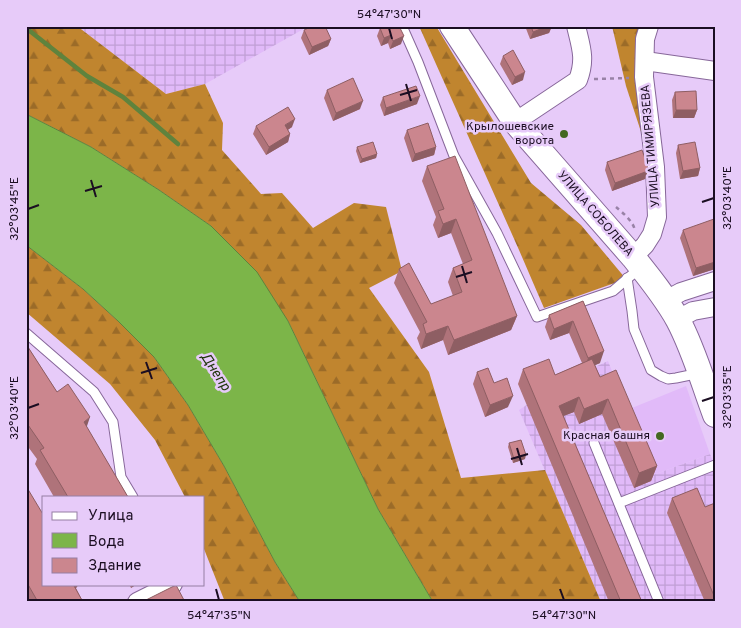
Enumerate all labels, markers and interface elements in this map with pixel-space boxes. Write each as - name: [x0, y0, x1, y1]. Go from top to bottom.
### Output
- text: 54°47'30"N: [357, 7, 421, 23]
- street label: УЛИЦА ТИМИРЯЗЕВА: [638, 84, 664, 208]
- place label: Крылошевские ворота: [466, 119, 554, 149]
- marker: Крылошевские ворота: [558, 128, 570, 140]
- text: 32°03'40"E: [720, 166, 736, 230]
- street label: УЛИЦА СОБОЛЕВА: [553, 168, 637, 260]
- text: 32°03'45"E: [7, 177, 23, 241]
- water label: Днепр: [196, 350, 234, 395]
- text: 32°03'35"E: [720, 365, 736, 429]
- text: 32°03'40"E: [7, 376, 23, 440]
- place label: Красная башня: [563, 428, 650, 444]
- marker: Красная башня: [654, 430, 666, 442]
- legend: [42, 496, 205, 586]
- text: Улица: [88, 507, 133, 526]
- text: Вода: [88, 533, 124, 552]
- text: Здание: [88, 557, 141, 576]
- text: 54°47'35"N: [187, 608, 251, 624]
- text: 54°47'30"N: [532, 608, 596, 624]

